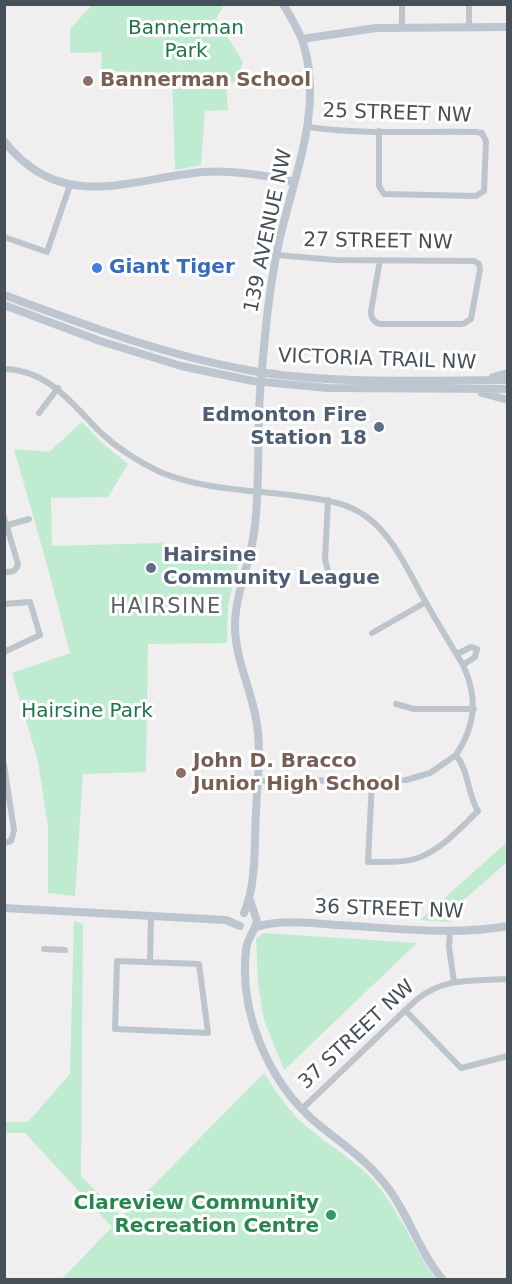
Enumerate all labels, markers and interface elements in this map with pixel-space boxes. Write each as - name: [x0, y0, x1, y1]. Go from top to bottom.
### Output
- park label: Bannerman Park: [128, 17, 244, 64]
- place label: Bannerman School: [100, 69, 311, 93]
- marker: Bannerman School: [81, 74, 95, 88]
- street label: 25 STREET NW: [322, 99, 472, 129]
- street label: 139 AVENUE NW: [240, 147, 298, 315]
- street label: 27 STREET NW: [303, 229, 453, 255]
- place label: Giant Tiger: [109, 256, 235, 280]
- marker: Giant Tiger: [90, 261, 104, 275]
- street label: VICTORIA TRAIL NW: [277, 345, 477, 375]
- place label: Edmonton Fire Station 18: [202, 404, 367, 451]
- marker: Edmonton Fire Station 18: [372, 420, 386, 434]
- place label: Hairsine Community League: [163, 544, 380, 591]
- marker: Hairsine Community League: [144, 561, 158, 575]
- district label: HAIRSINE: [110, 595, 222, 621]
- park label: Hairsine Park: [21, 700, 153, 724]
- place label: John D. Bracco Junior High School: [193, 750, 400, 797]
- marker: John D. Bracco Junior High School: [174, 766, 188, 780]
- street label: 36 STREET NW: [314, 895, 464, 925]
- street label: 37 STREET NW: [294, 975, 420, 1095]
- place label: Clareview Community Recreation Centre: [74, 1192, 319, 1239]
- marker: Clareview Community Recreation Centre: [324, 1208, 338, 1222]

